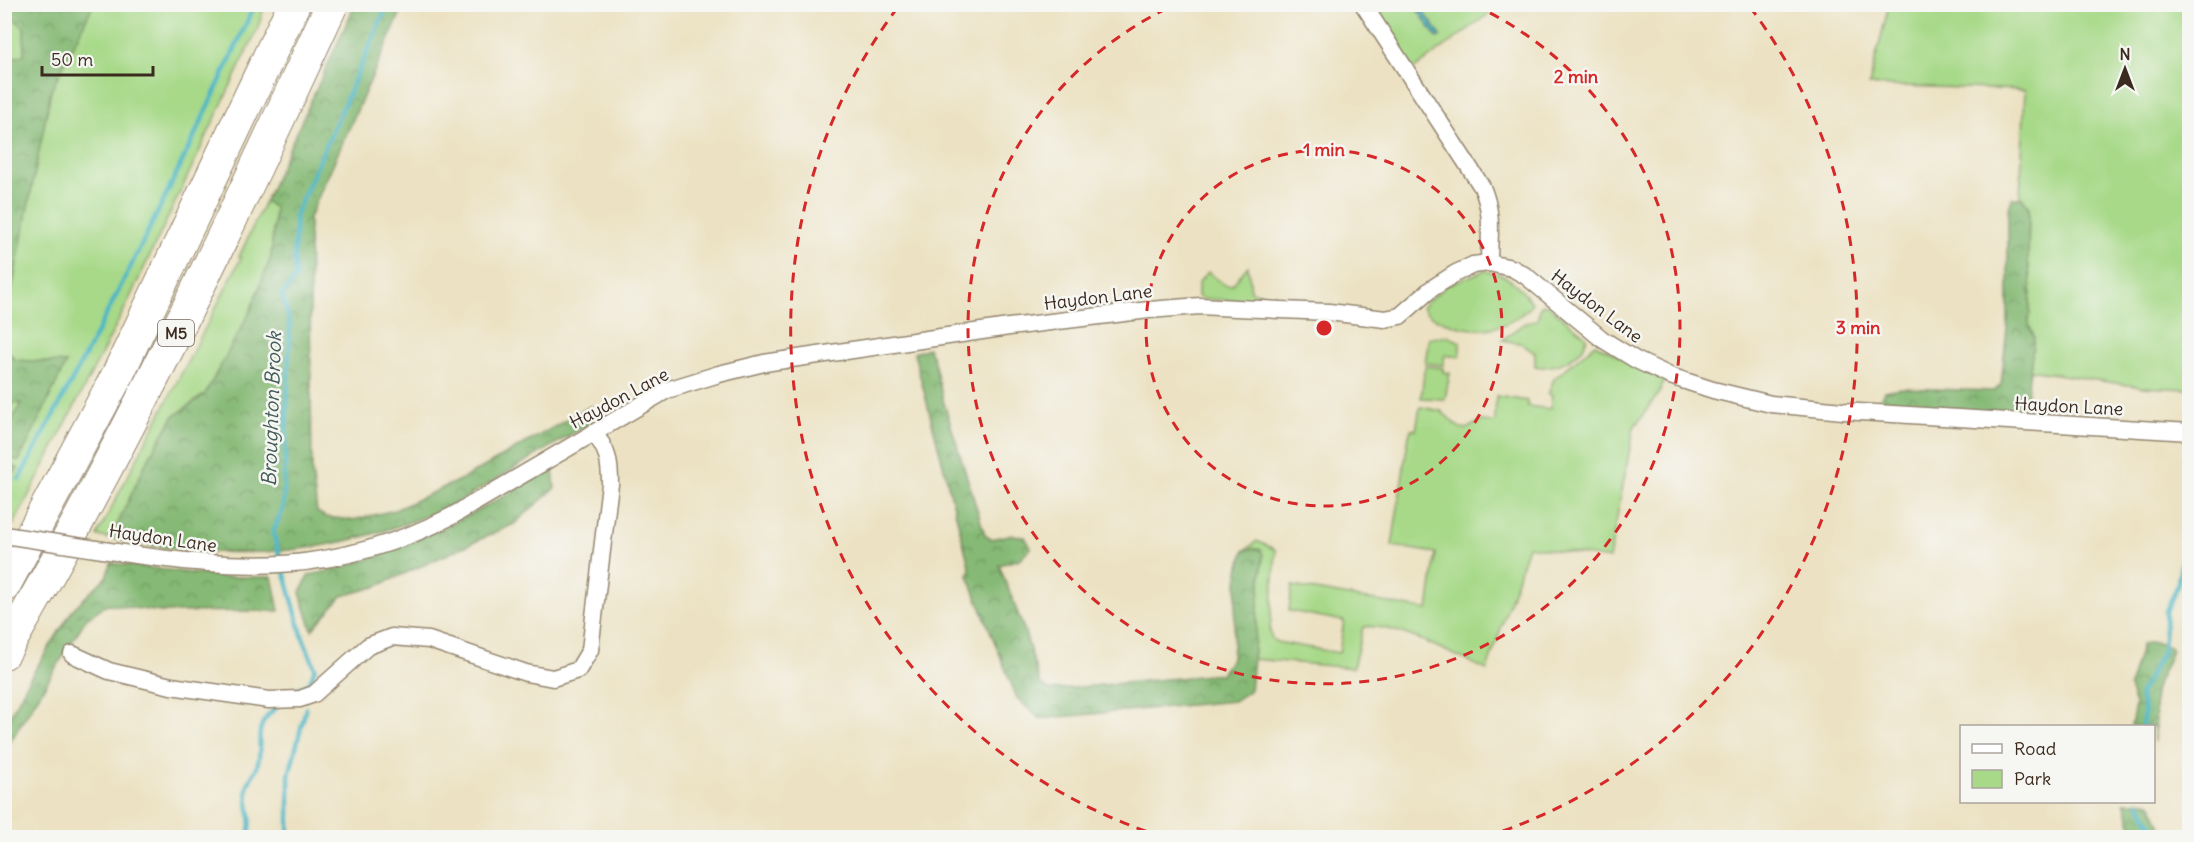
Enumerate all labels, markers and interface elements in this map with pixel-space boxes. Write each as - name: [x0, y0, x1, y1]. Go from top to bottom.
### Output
- scale bar: [42, 39, 153, 77]
- north arrow: [2095, 39, 2155, 99]
- text: N: [2119, 44, 2131, 64]
- text: 50 m: [51, 48, 93, 71]
- text: 2 min: [1554, 65, 1599, 88]
- text: 1 min: [1303, 138, 1345, 161]
- street label: Haydon Lane: [1547, 264, 1647, 348]
- street label: Haydon Lane: [1043, 279, 1153, 315]
- text: 3 min: [1836, 316, 1881, 339]
- centre of rings: [1314, 318, 1334, 338]
- road number: M5: [158, 320, 194, 346]
- water label: Broughton Brook: [256, 330, 286, 487]
- street label: Haydon Lane: [566, 362, 672, 434]
- street label: Haydon Lane: [2014, 392, 2124, 420]
- street label: Haydon Lane: [108, 519, 218, 557]
- legend: [1960, 725, 2155, 803]
- text: Road: [2014, 737, 2057, 760]
- text: Park: [2014, 767, 2051, 790]

